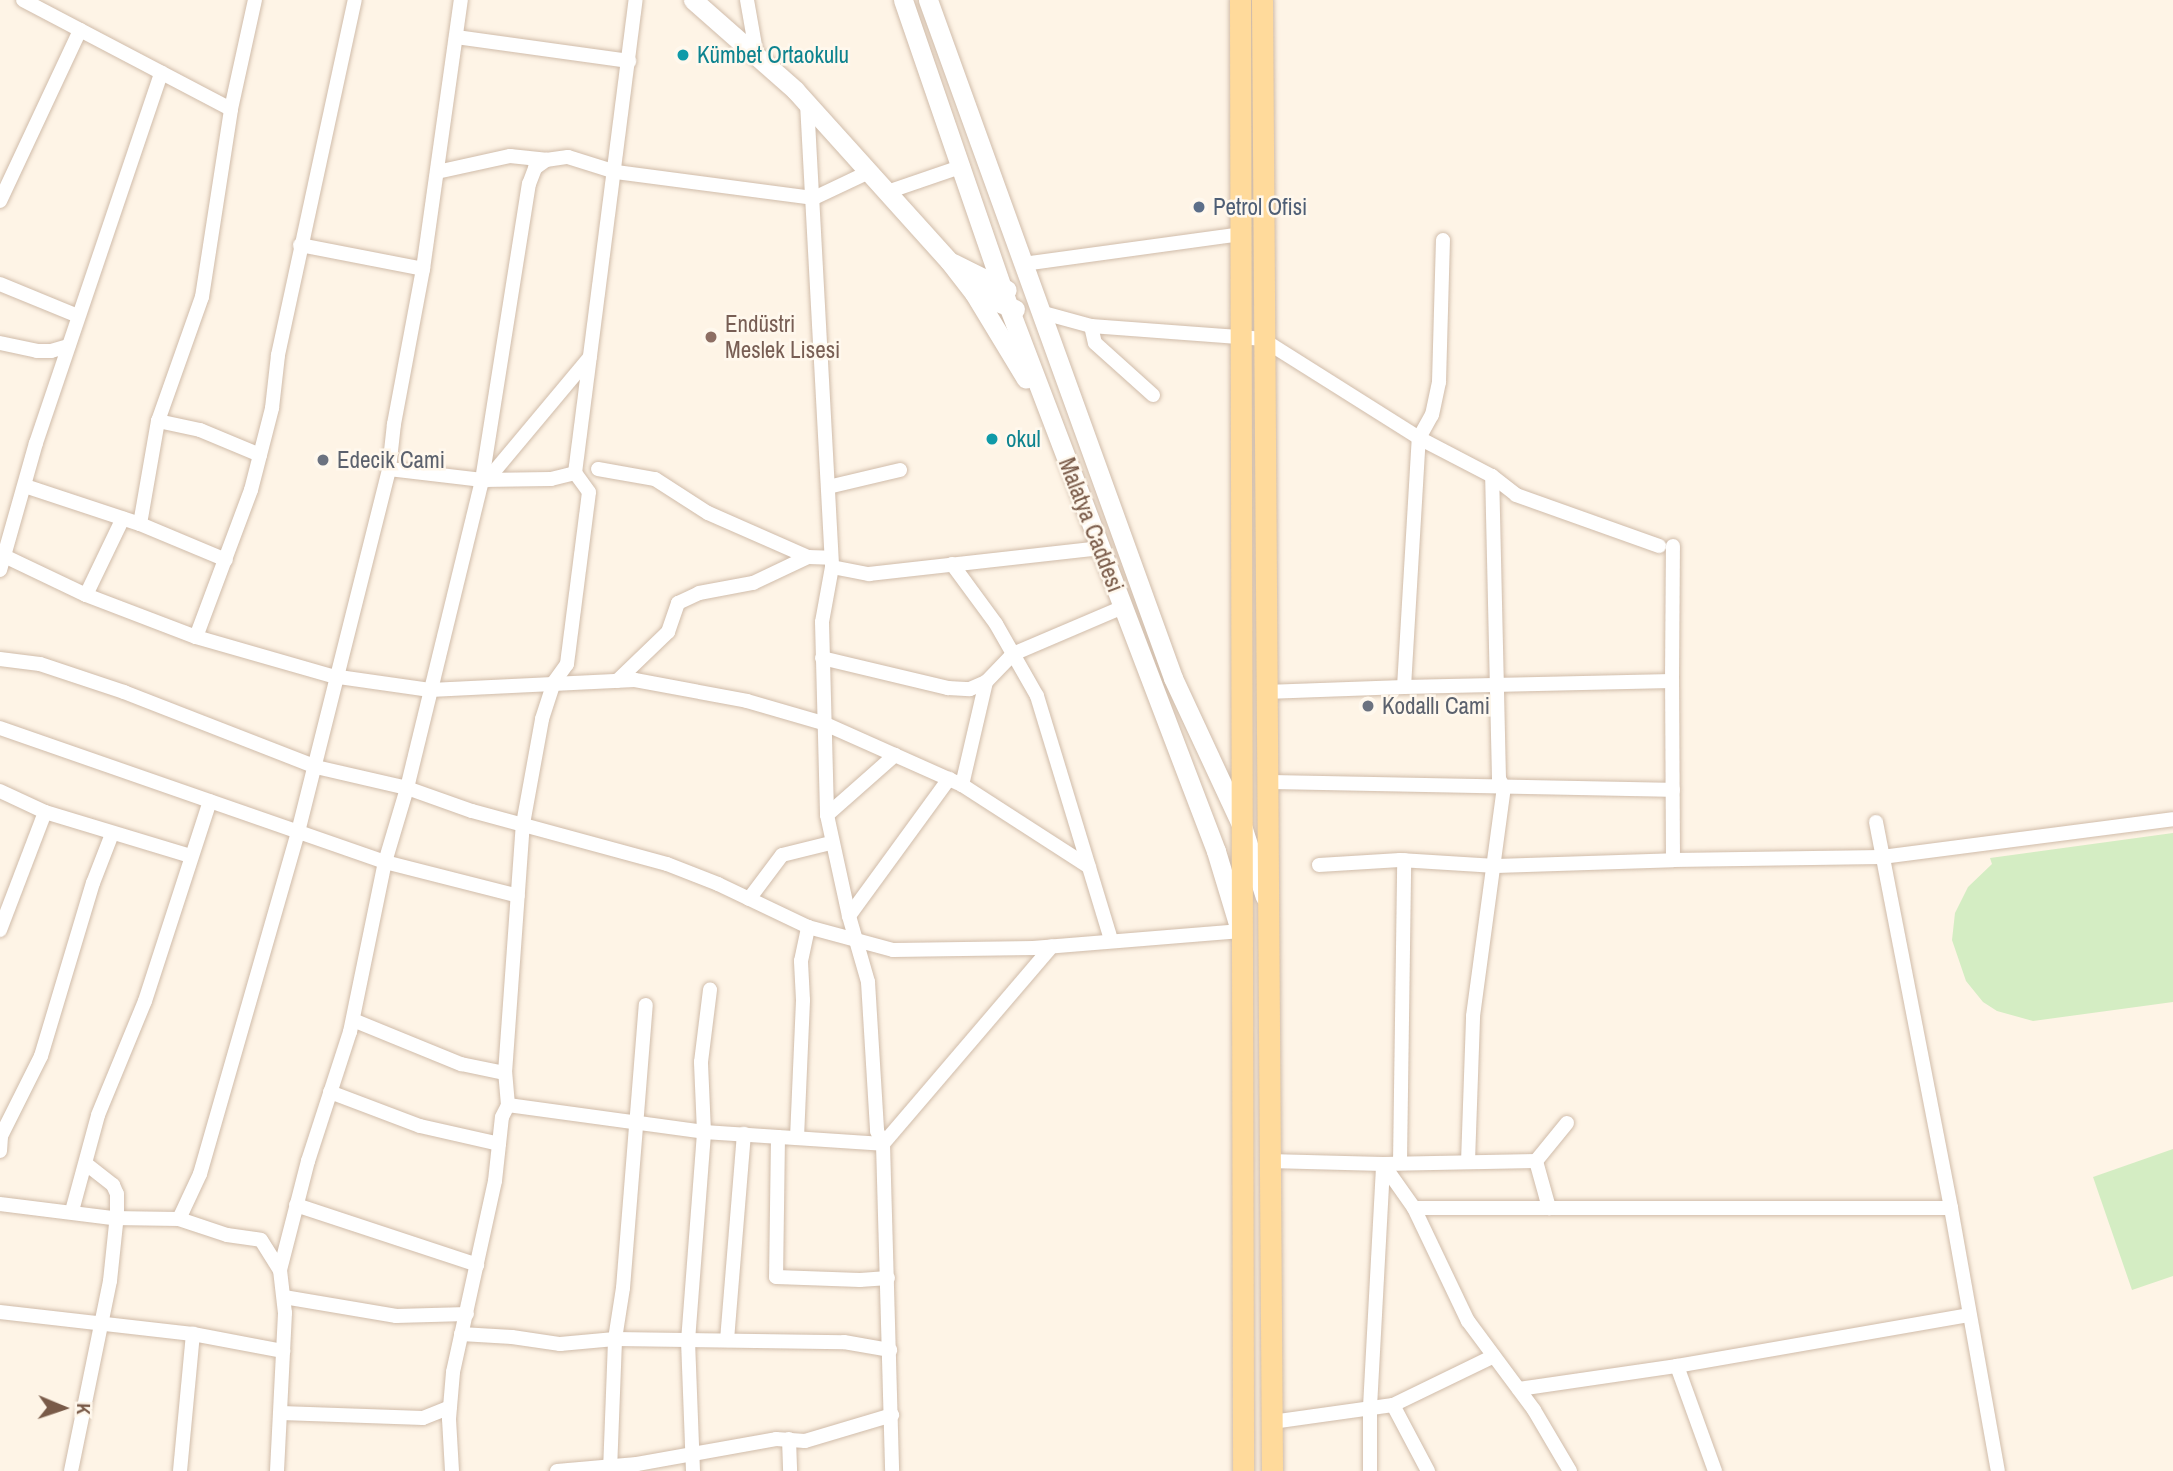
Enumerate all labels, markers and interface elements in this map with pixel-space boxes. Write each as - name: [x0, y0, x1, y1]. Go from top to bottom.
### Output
- place label: Kümbet Ortaokulu: [697, 41, 849, 69]
- marker: Kümbet Ortaokulu: [675, 47, 691, 63]
- place label: Petrol Ofisi: [1213, 193, 1307, 221]
- marker: Petrol Ofisi: [1191, 199, 1207, 215]
- place label: Endüstri Meslek Lisesi: [725, 310, 840, 364]
- marker: Endüstri Meslek Lisesi: [703, 329, 719, 345]
- place label: okul: [1006, 425, 1041, 453]
- marker: okul: [984, 431, 1000, 447]
- place label: Edecik Cami: [337, 446, 445, 474]
- marker: Edecik Cami: [315, 452, 331, 468]
- street label: Malatya Caddesi: [1053, 454, 1129, 596]
- place label: Kodallı Cami: [1382, 692, 1490, 720]
- marker: Kodallı Cami: [1360, 698, 1376, 714]
- north arrow: [28, 1373, 98, 1443]
- text: K: [71, 1403, 97, 1415]

